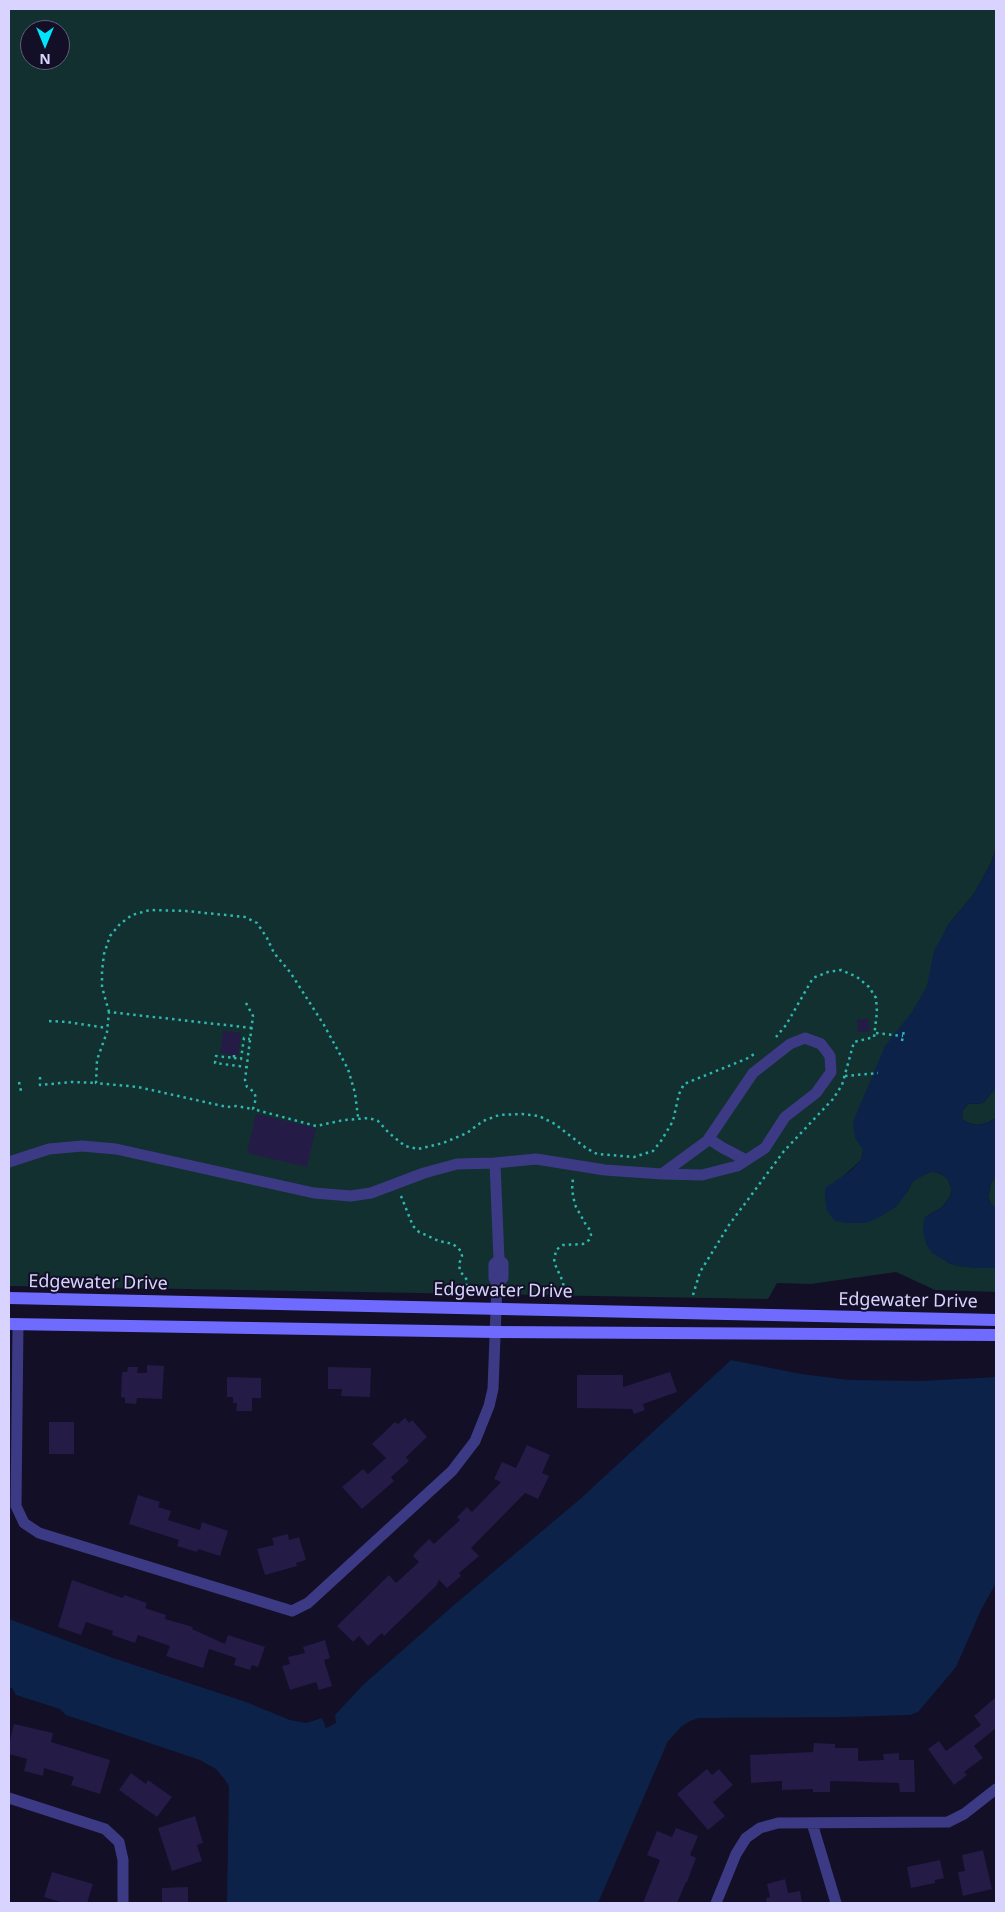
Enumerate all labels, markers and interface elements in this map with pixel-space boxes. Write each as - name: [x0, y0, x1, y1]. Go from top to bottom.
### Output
- north arrow: [20, 20, 70, 70]
- text: N: [39, 50, 51, 69]
- street label: Edgewater Drive: [28, 1271, 168, 1295]
- street label: Edgewater Drive: [433, 1279, 573, 1303]
- street label: Edgewater Drive: [838, 1289, 978, 1313]

